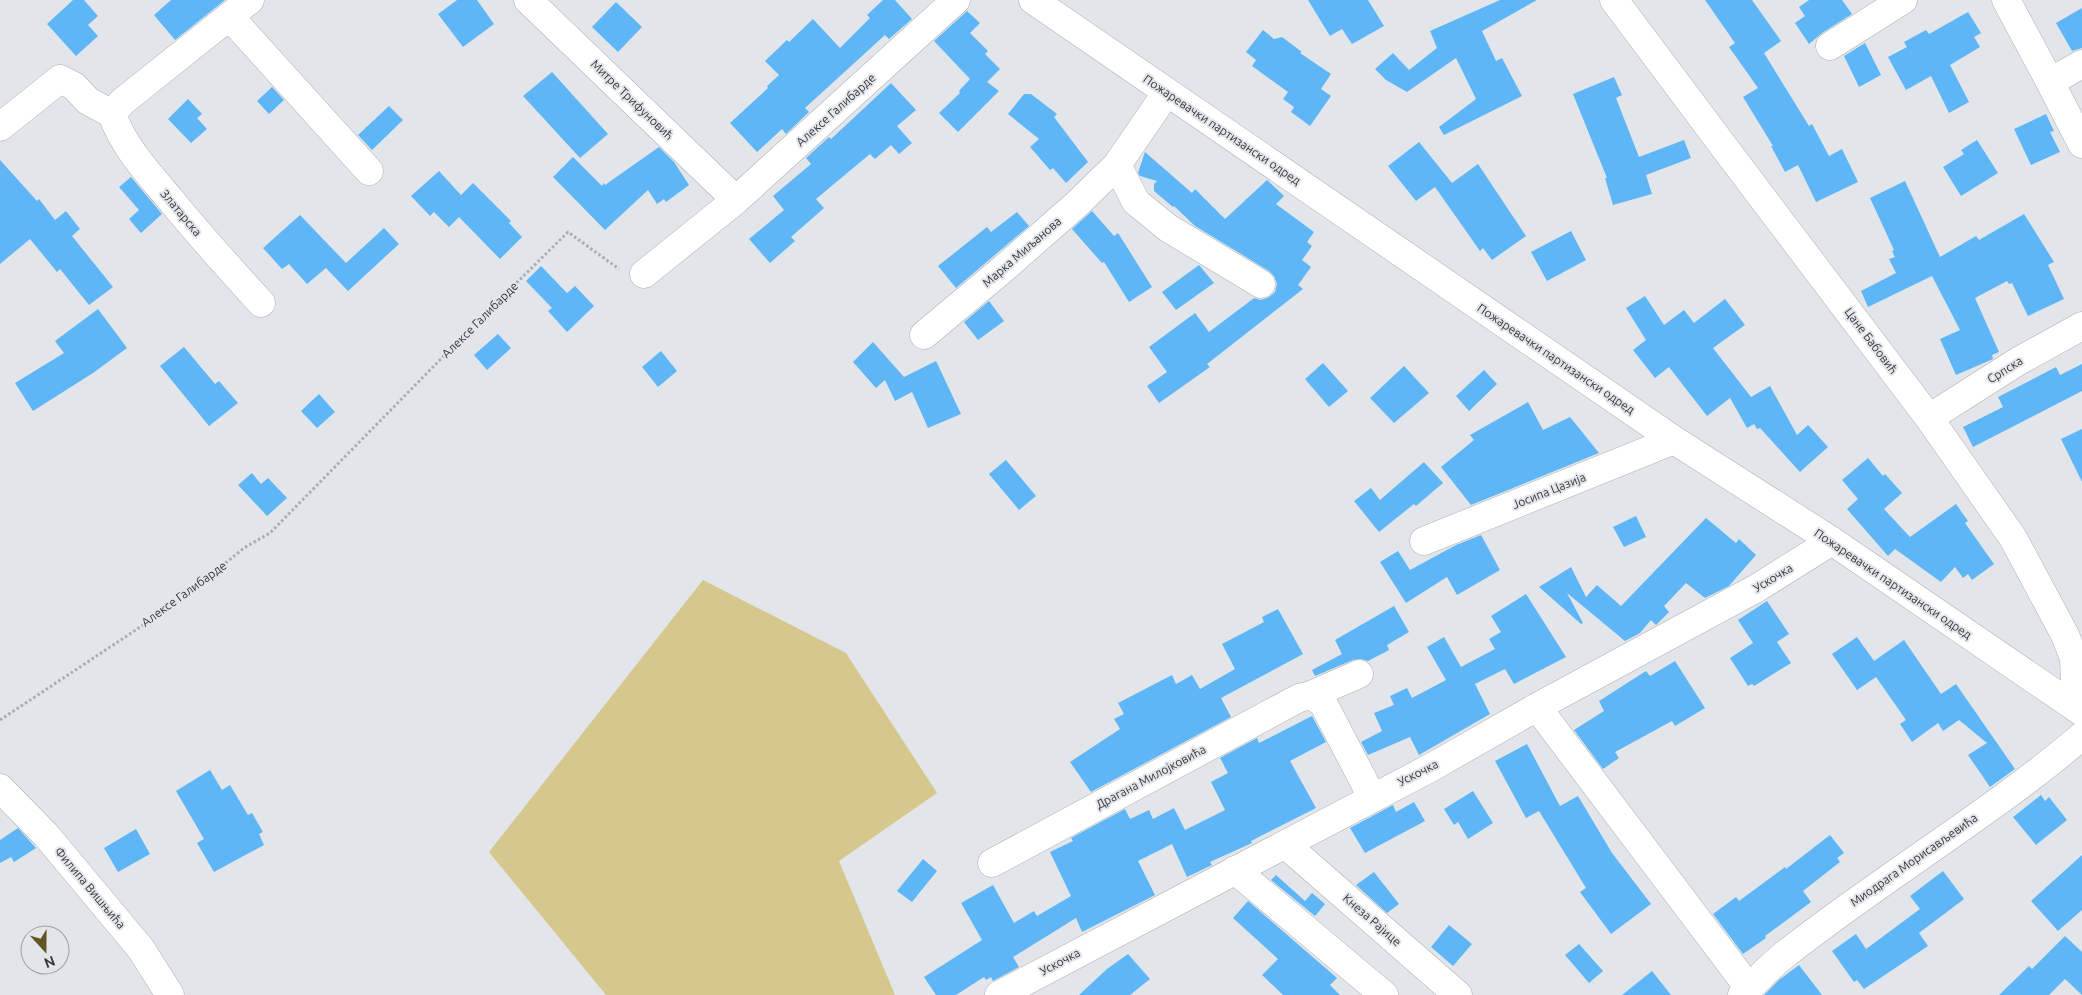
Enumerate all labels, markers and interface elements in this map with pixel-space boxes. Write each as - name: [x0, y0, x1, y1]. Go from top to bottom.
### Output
- street label: Митре Трифуновић: [589, 57, 676, 142]
- street label: Алексе Галибарде: [794, 71, 878, 149]
- street label: Пожаревачки партизански одред: [1141, 72, 1303, 187]
- street label: Златарска: [158, 187, 204, 238]
- street label: Марка Миљанова: [980, 214, 1063, 289]
- street label: Алексе Галибарде: [439, 279, 520, 360]
- street label: Пожаревачки партизански одред: [1475, 301, 1637, 416]
- street label: Цане Бабовић: [1842, 305, 1900, 376]
- street label: Српска: [1985, 354, 2025, 385]
- street label: Јосипа Цазија: [1510, 470, 1587, 511]
- street label: Пожаревачки партизански одред: [1812, 526, 1974, 641]
- street label: Алексе Галибарде: [139, 558, 229, 629]
- street label: Ускочка: [1751, 561, 1795, 594]
- street label: Драгана Милојковића: [1094, 742, 1208, 811]
- street label: Ускочка: [1395, 757, 1440, 788]
- street label: Миодрага Морисављевића: [1848, 811, 1980, 909]
- street label: Филипа Вишњића: [53, 844, 128, 931]
- street label: Кнеза Рајице: [1341, 891, 1404, 948]
- north arrow: [20, 925, 70, 975]
- street label: Ускочка: [1037, 946, 1082, 978]
- text: N: [42, 953, 57, 971]

